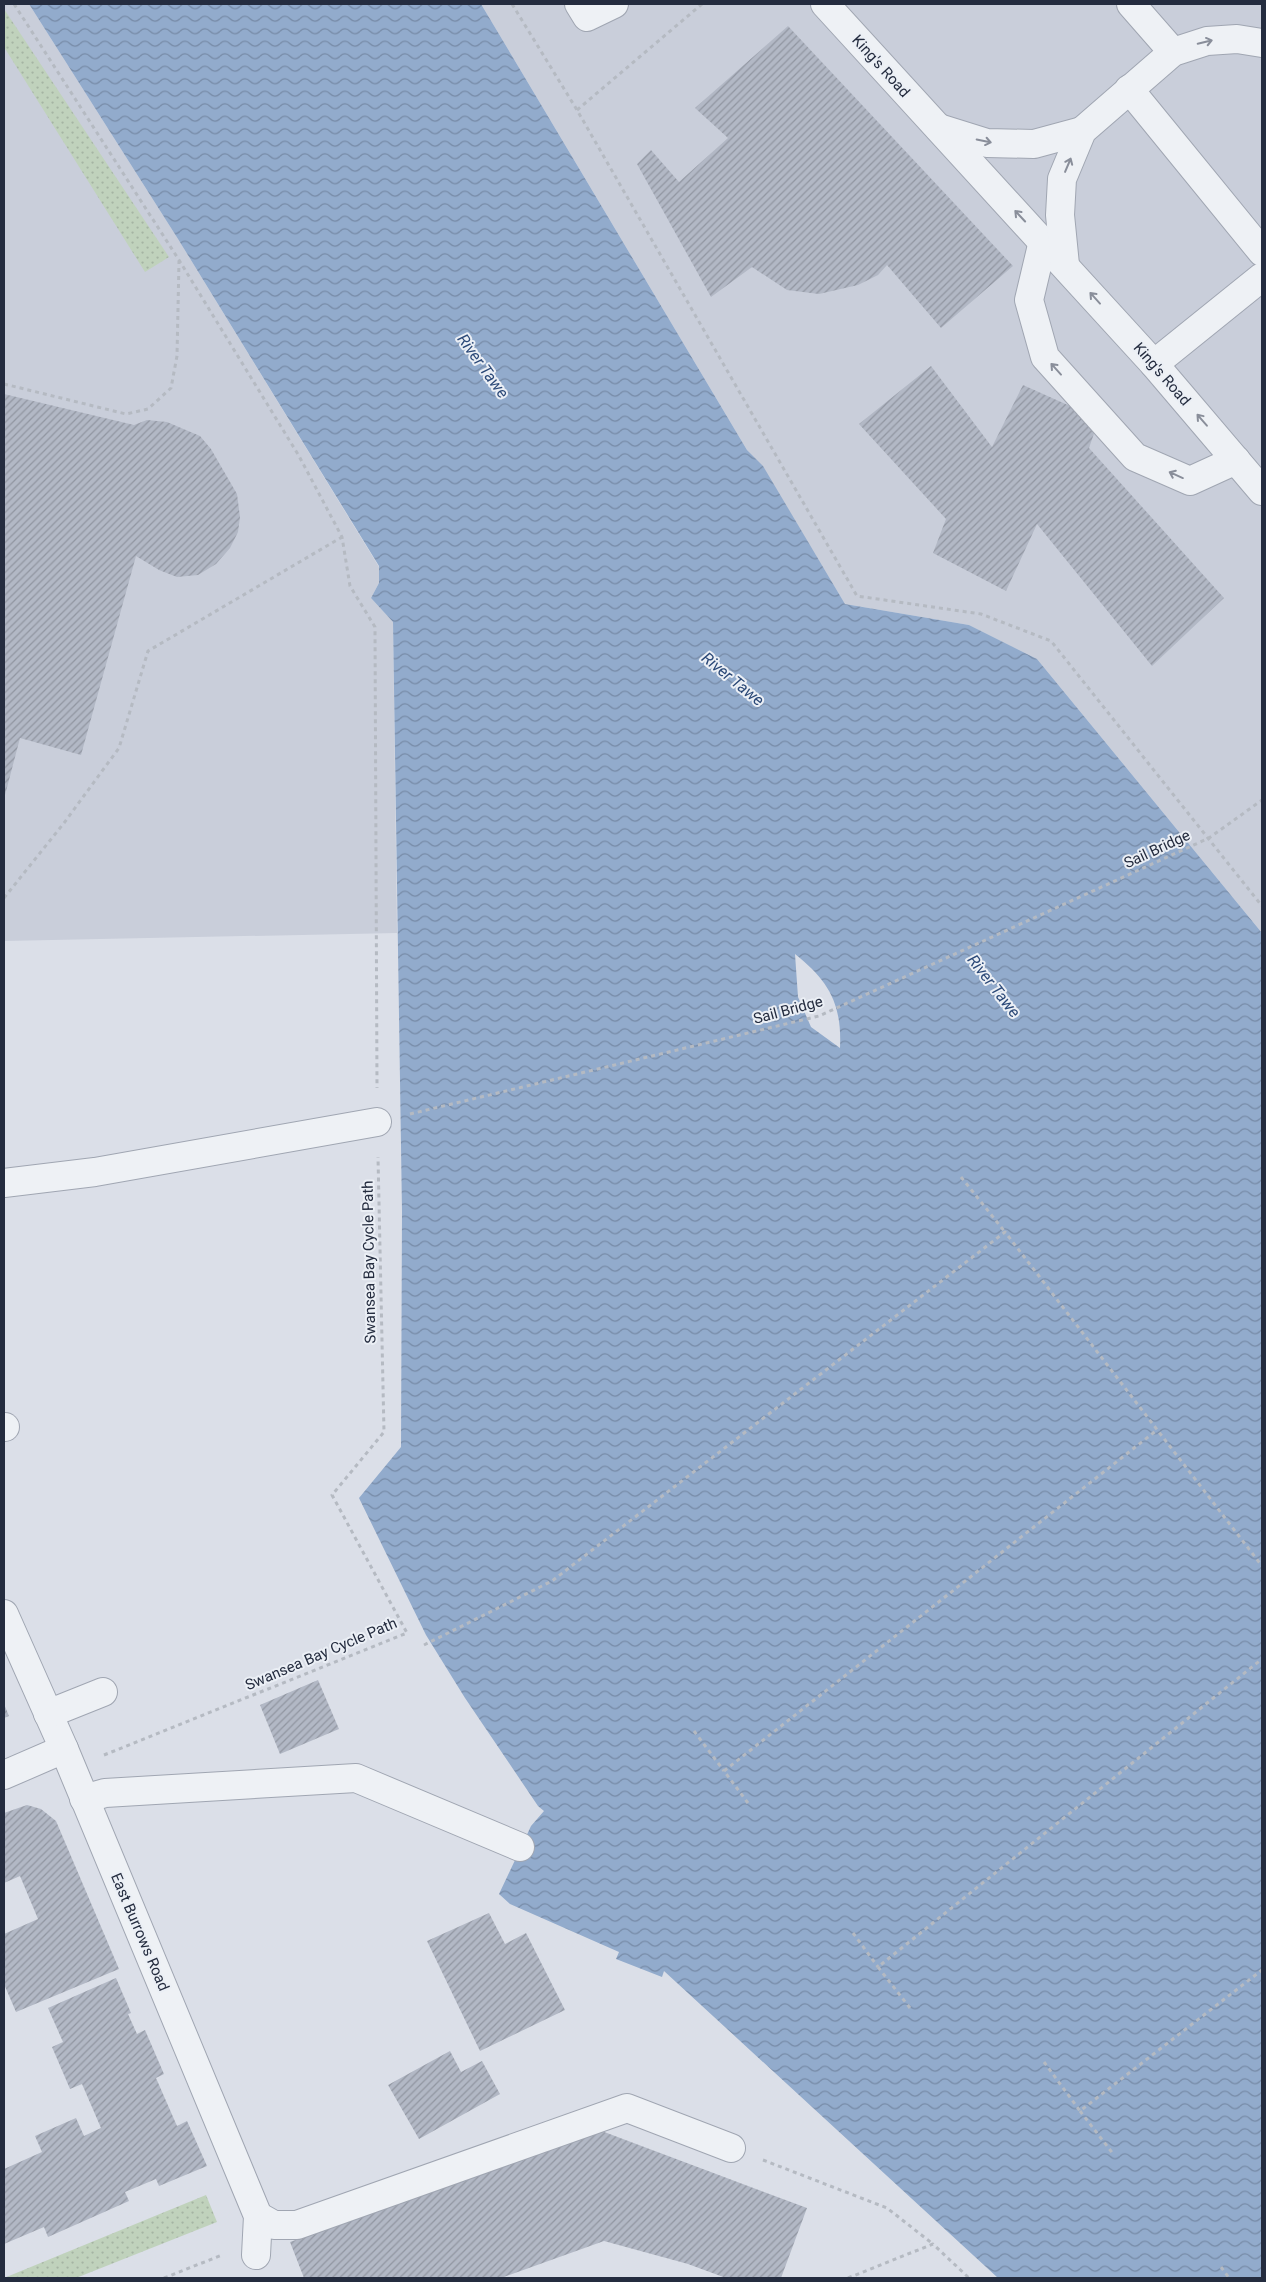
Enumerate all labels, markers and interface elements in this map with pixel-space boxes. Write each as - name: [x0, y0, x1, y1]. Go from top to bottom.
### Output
- street label: King's Road: [848, 31, 914, 101]
- one-way arrow: [1197, 37, 1213, 47]
- one-way arrow: [975, 137, 991, 147]
- one-way arrow: [1063, 158, 1073, 173]
- one-way arrow: [1014, 210, 1026, 223]
- one-way arrow: [1089, 292, 1101, 305]
- water label: River Tawe: [453, 330, 513, 402]
- street label: King's Road: [1130, 339, 1194, 409]
- one-way arrow: [1050, 362, 1062, 375]
- one-way arrow: [1197, 414, 1208, 427]
- one-way arrow: [1169, 469, 1184, 479]
- water label: River Tawe: [698, 648, 768, 710]
- street label: Sail Bridge: [1121, 826, 1193, 872]
- water label: River Tawe: [964, 951, 1024, 1021]
- street label: Sail Bridge: [751, 992, 825, 1028]
- street label: Swansea Bay Cycle Path: [359, 1180, 379, 1344]
- street label: Swansea Bay Cycle Path: [242, 1614, 400, 1694]
- street label: East Burrows Road: [107, 1870, 173, 1994]

